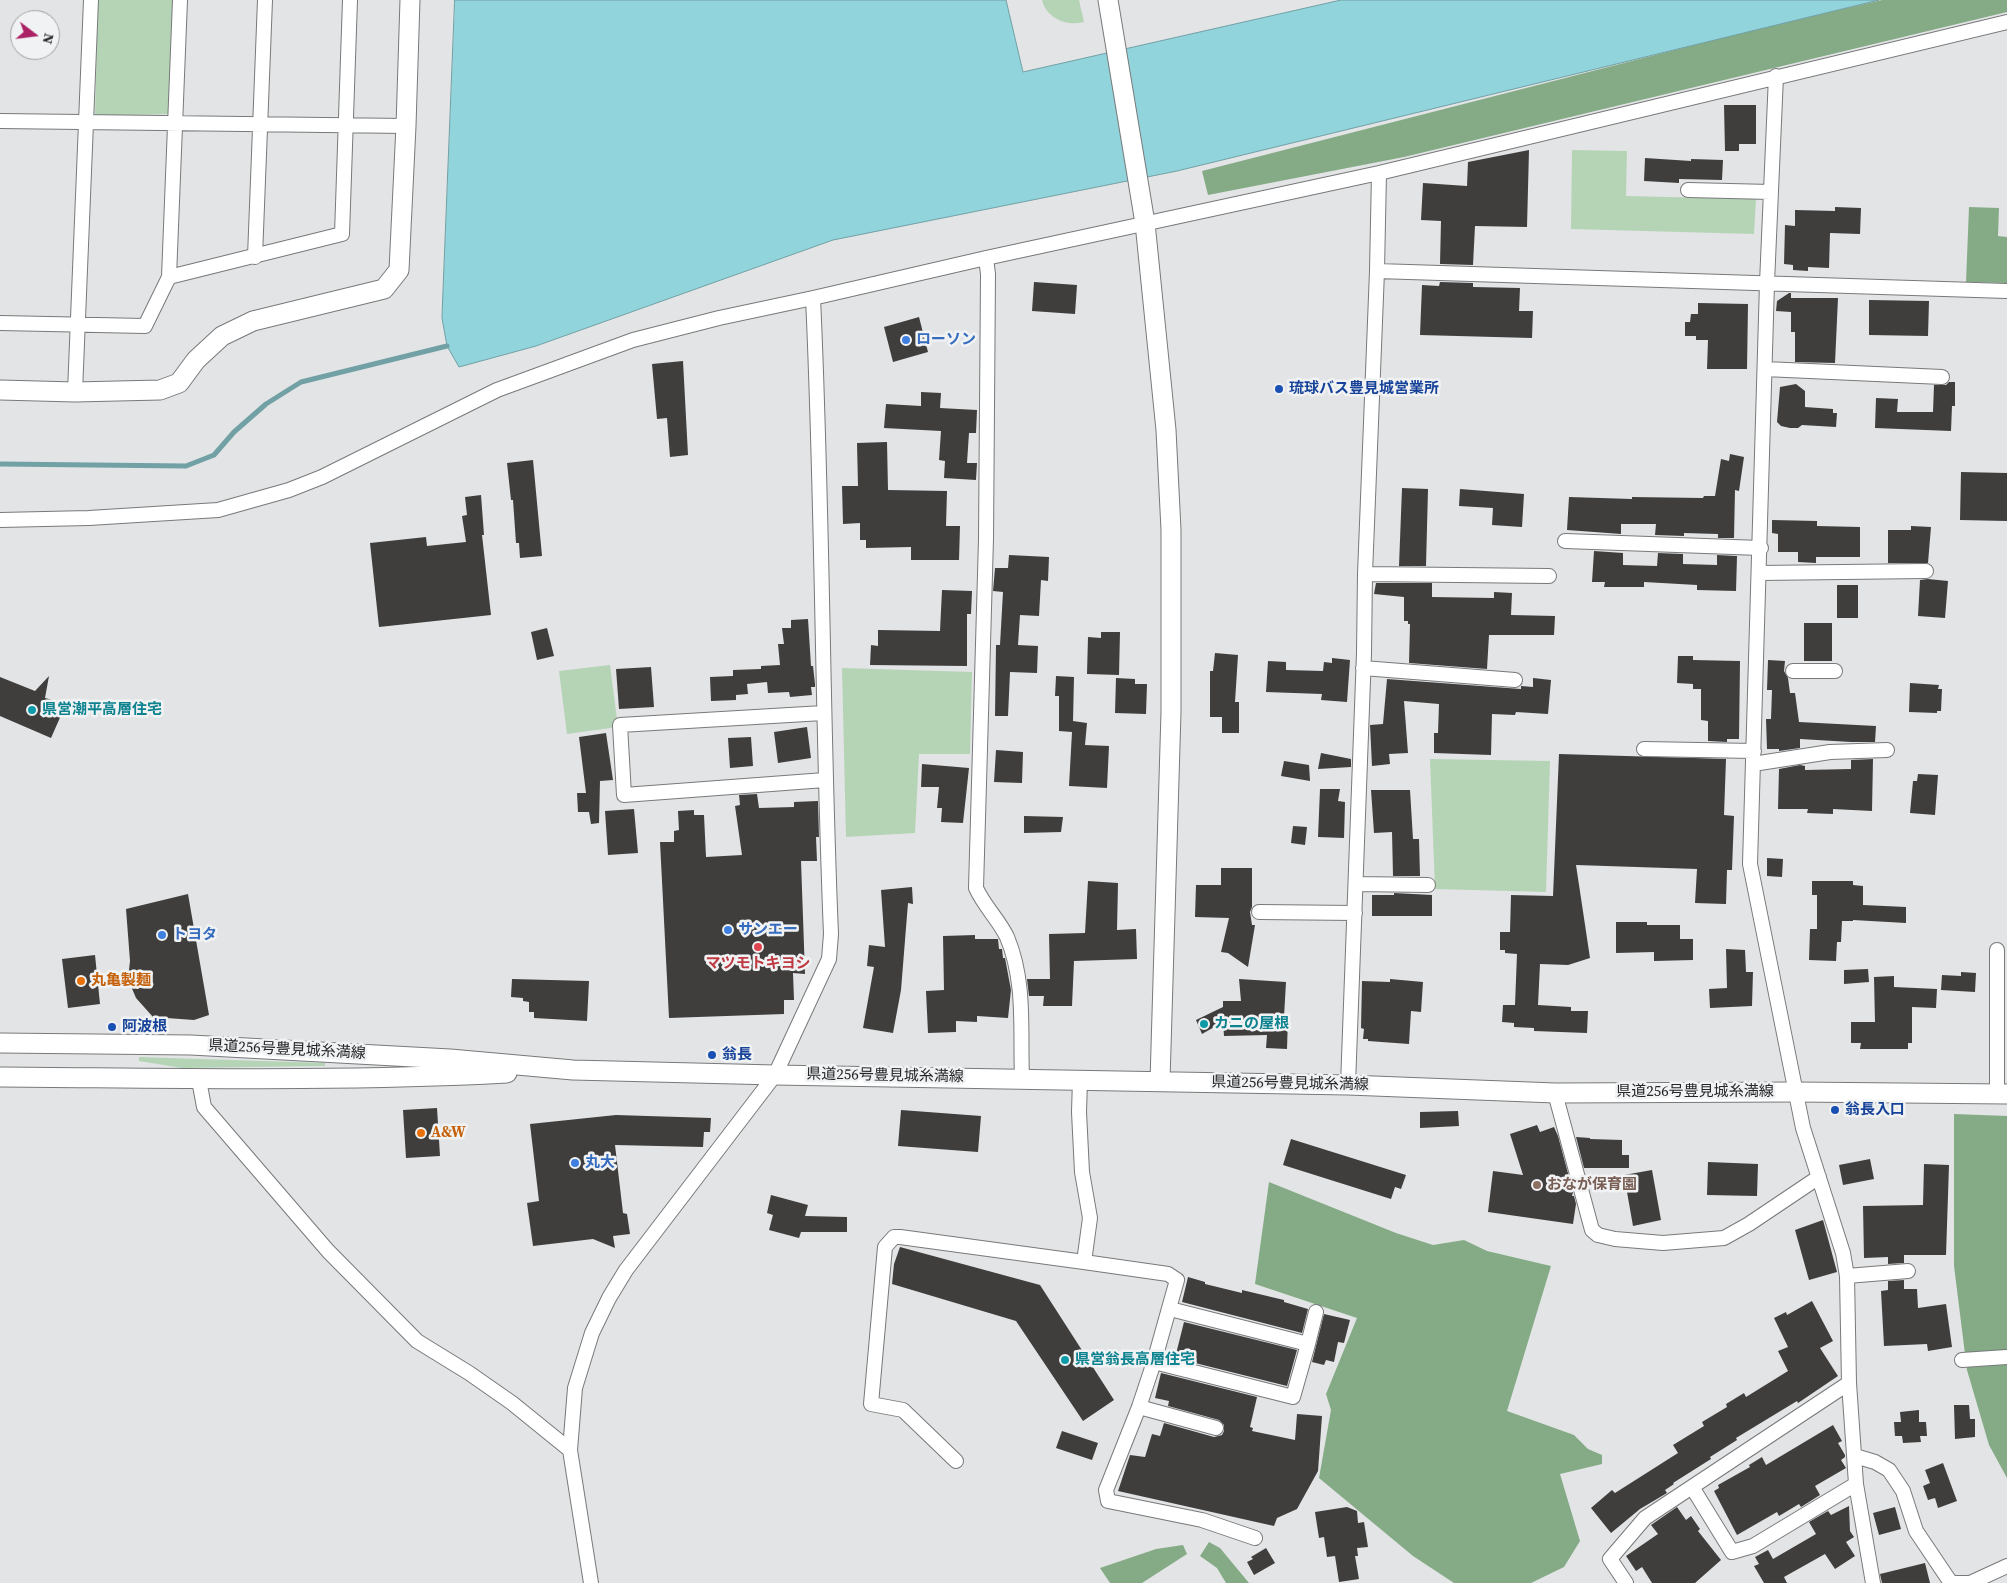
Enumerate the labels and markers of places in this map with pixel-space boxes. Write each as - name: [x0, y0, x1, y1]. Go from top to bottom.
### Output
- place label: ローソン: [916, 331, 976, 349]
- marker: ローソン: [900, 334, 912, 346]
- place label: 琉球バス豊見城営業所: [1289, 380, 1439, 398]
- marker: 琉球バス豊見城営業所: [1273, 383, 1285, 395]
- place label: 県営潮平高層住宅: [42, 701, 162, 719]
- marker: 県営潮平高層住宅: [26, 704, 38, 716]
- place label: サンエー: [738, 921, 798, 939]
- marker: サンエー: [722, 924, 734, 936]
- place label: トヨタ: [172, 926, 217, 944]
- marker: トヨタ: [156, 929, 168, 941]
- marker: マツモトキヨシ: [752, 941, 764, 953]
- place label: マツモトキヨシ: [706, 955, 810, 973]
- place label: 丸亀製麺: [91, 972, 151, 990]
- marker: 丸亀製麺: [75, 975, 87, 987]
- place label: カニの屋根: [1214, 1015, 1289, 1033]
- place label: 阿波根: [122, 1018, 167, 1036]
- marker: カニの屋根: [1198, 1018, 1210, 1030]
- marker: 阿波根: [106, 1021, 118, 1033]
- place label: 翁長: [722, 1046, 752, 1064]
- marker: 翁長: [706, 1049, 718, 1061]
- place label: 翁長入口: [1845, 1101, 1905, 1119]
- marker: 翁長入口: [1829, 1104, 1841, 1116]
- place label: A&W: [431, 1124, 466, 1142]
- marker: A&W: [415, 1127, 427, 1139]
- place label: 丸大: [585, 1154, 615, 1172]
- marker: 丸大: [569, 1157, 581, 1169]
- place label: おなが保育園: [1547, 1176, 1637, 1194]
- marker: おなが保育園: [1531, 1179, 1543, 1191]
- place label: 県営翁長高層住宅: [1075, 1351, 1195, 1369]
- marker: 県営翁長高層住宅: [1059, 1354, 1071, 1366]

